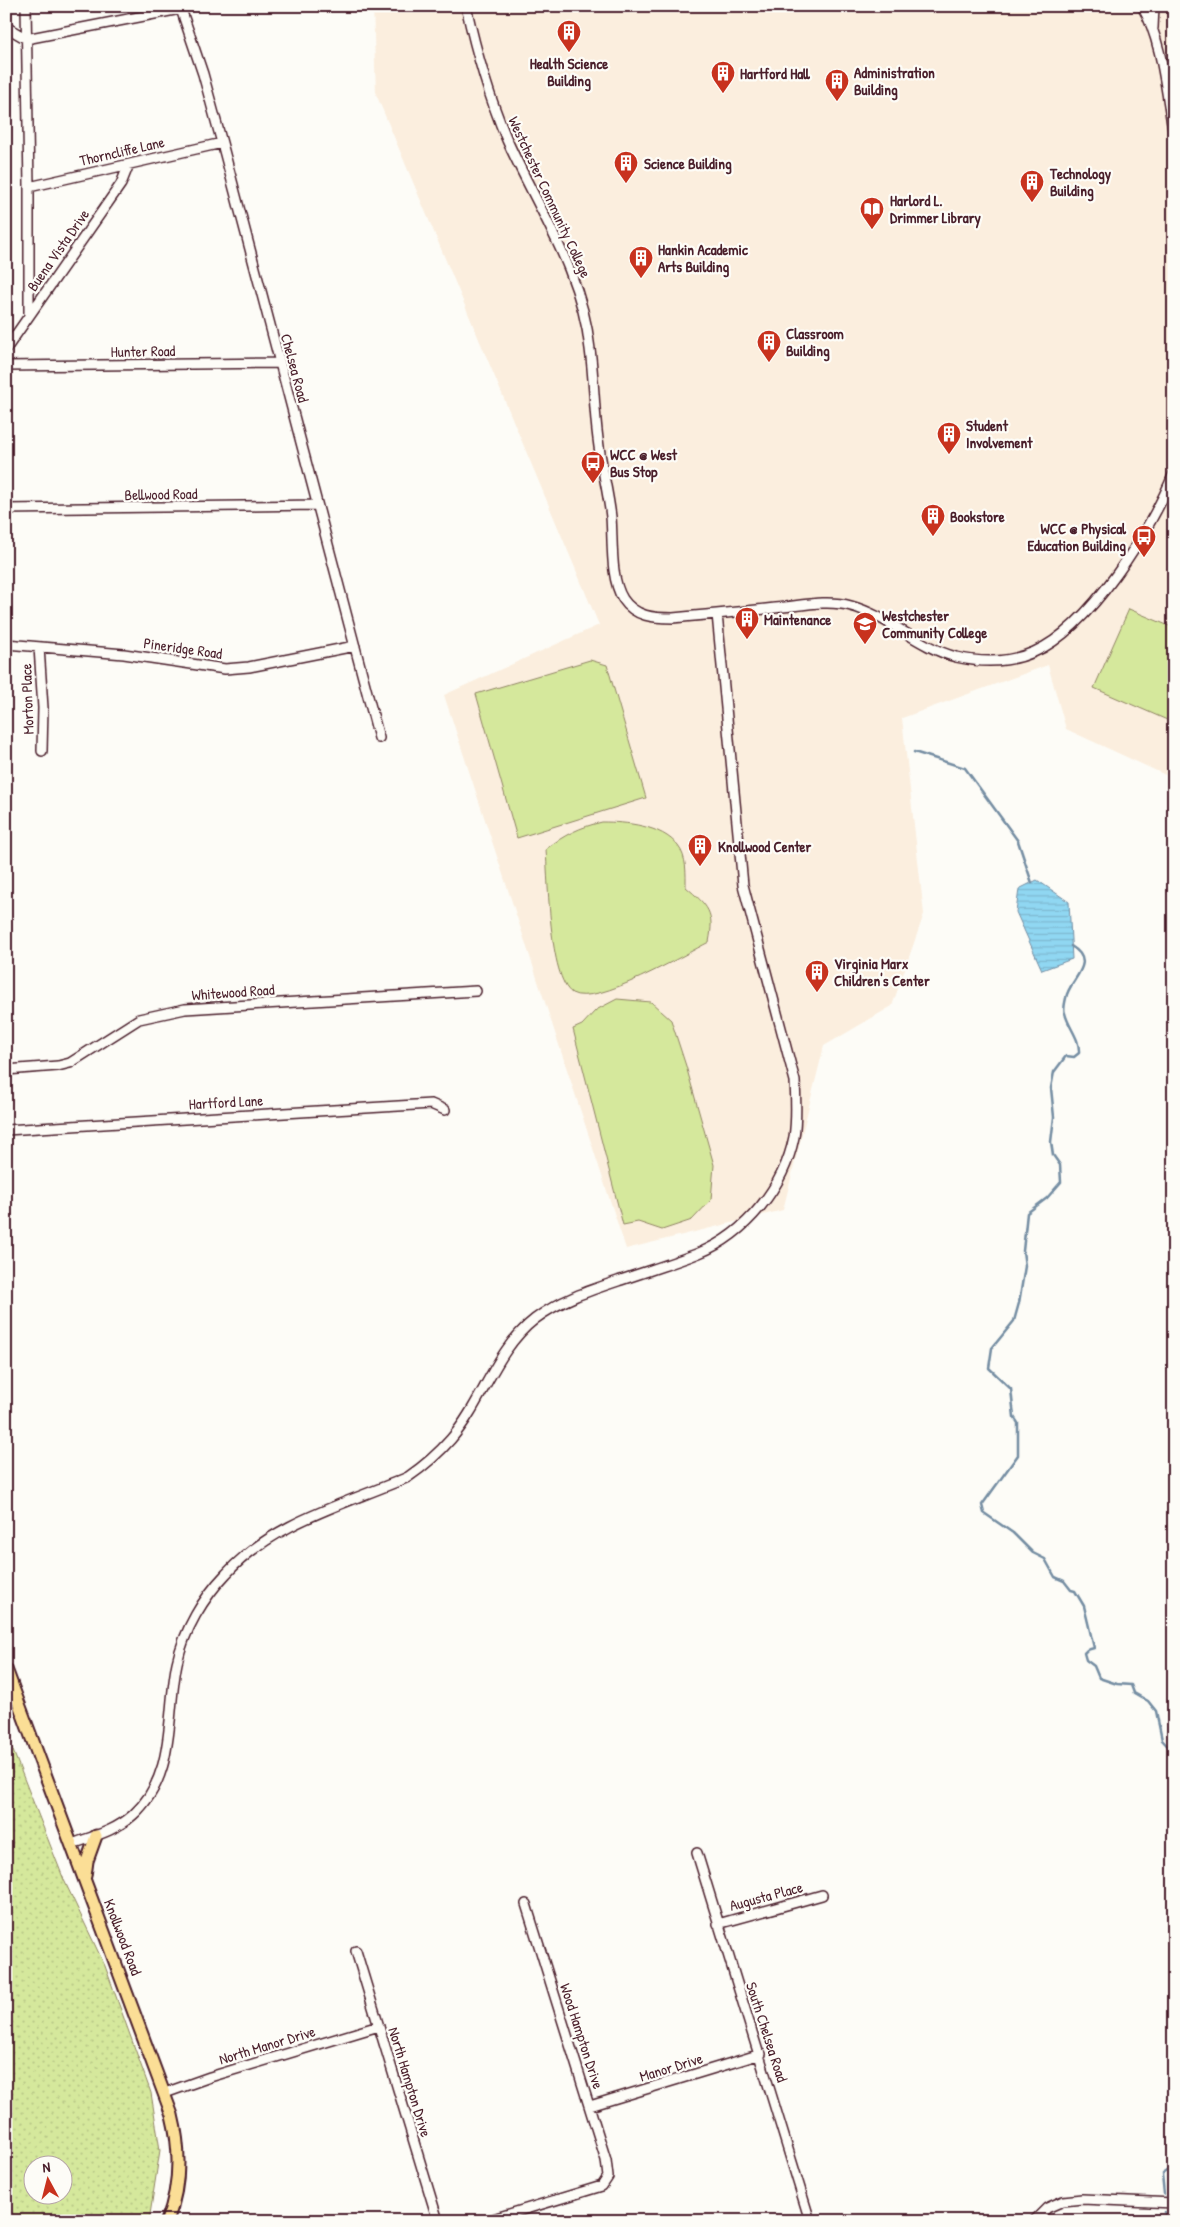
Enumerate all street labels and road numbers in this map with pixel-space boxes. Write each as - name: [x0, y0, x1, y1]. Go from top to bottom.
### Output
- street label: Westchester Community College: [503, 113, 597, 281]
- street label: Thorncliffe Lane: [77, 131, 167, 171]
- street label: Buena Vista Drive: [22, 205, 94, 295]
- street label: Chelsea Road: [276, 331, 314, 405]
- street label: Hunter Road: [110, 340, 176, 362]
- street label: Bellwood Road: [124, 483, 198, 505]
- street label: Pineridge Road: [142, 632, 224, 664]
- street label: Morton Place: [15, 663, 39, 735]
- street label: Whitewood Road: [191, 979, 275, 1005]
- street label: Hartford Lane: [188, 1090, 264, 1114]
- street label: Augusta Place: [727, 1876, 805, 1916]
- street label: Knollwood Road: [99, 1896, 147, 1978]
- street label: South Chelsea Road: [741, 1979, 793, 2085]
- street label: Wood Hampton Drive: [555, 1981, 609, 2091]
- street label: North Manor Drive: [216, 2020, 318, 2070]
- street label: North Hampton Drive: [383, 2024, 437, 2140]
- street label: Manor Drive: [637, 2047, 705, 2087]

